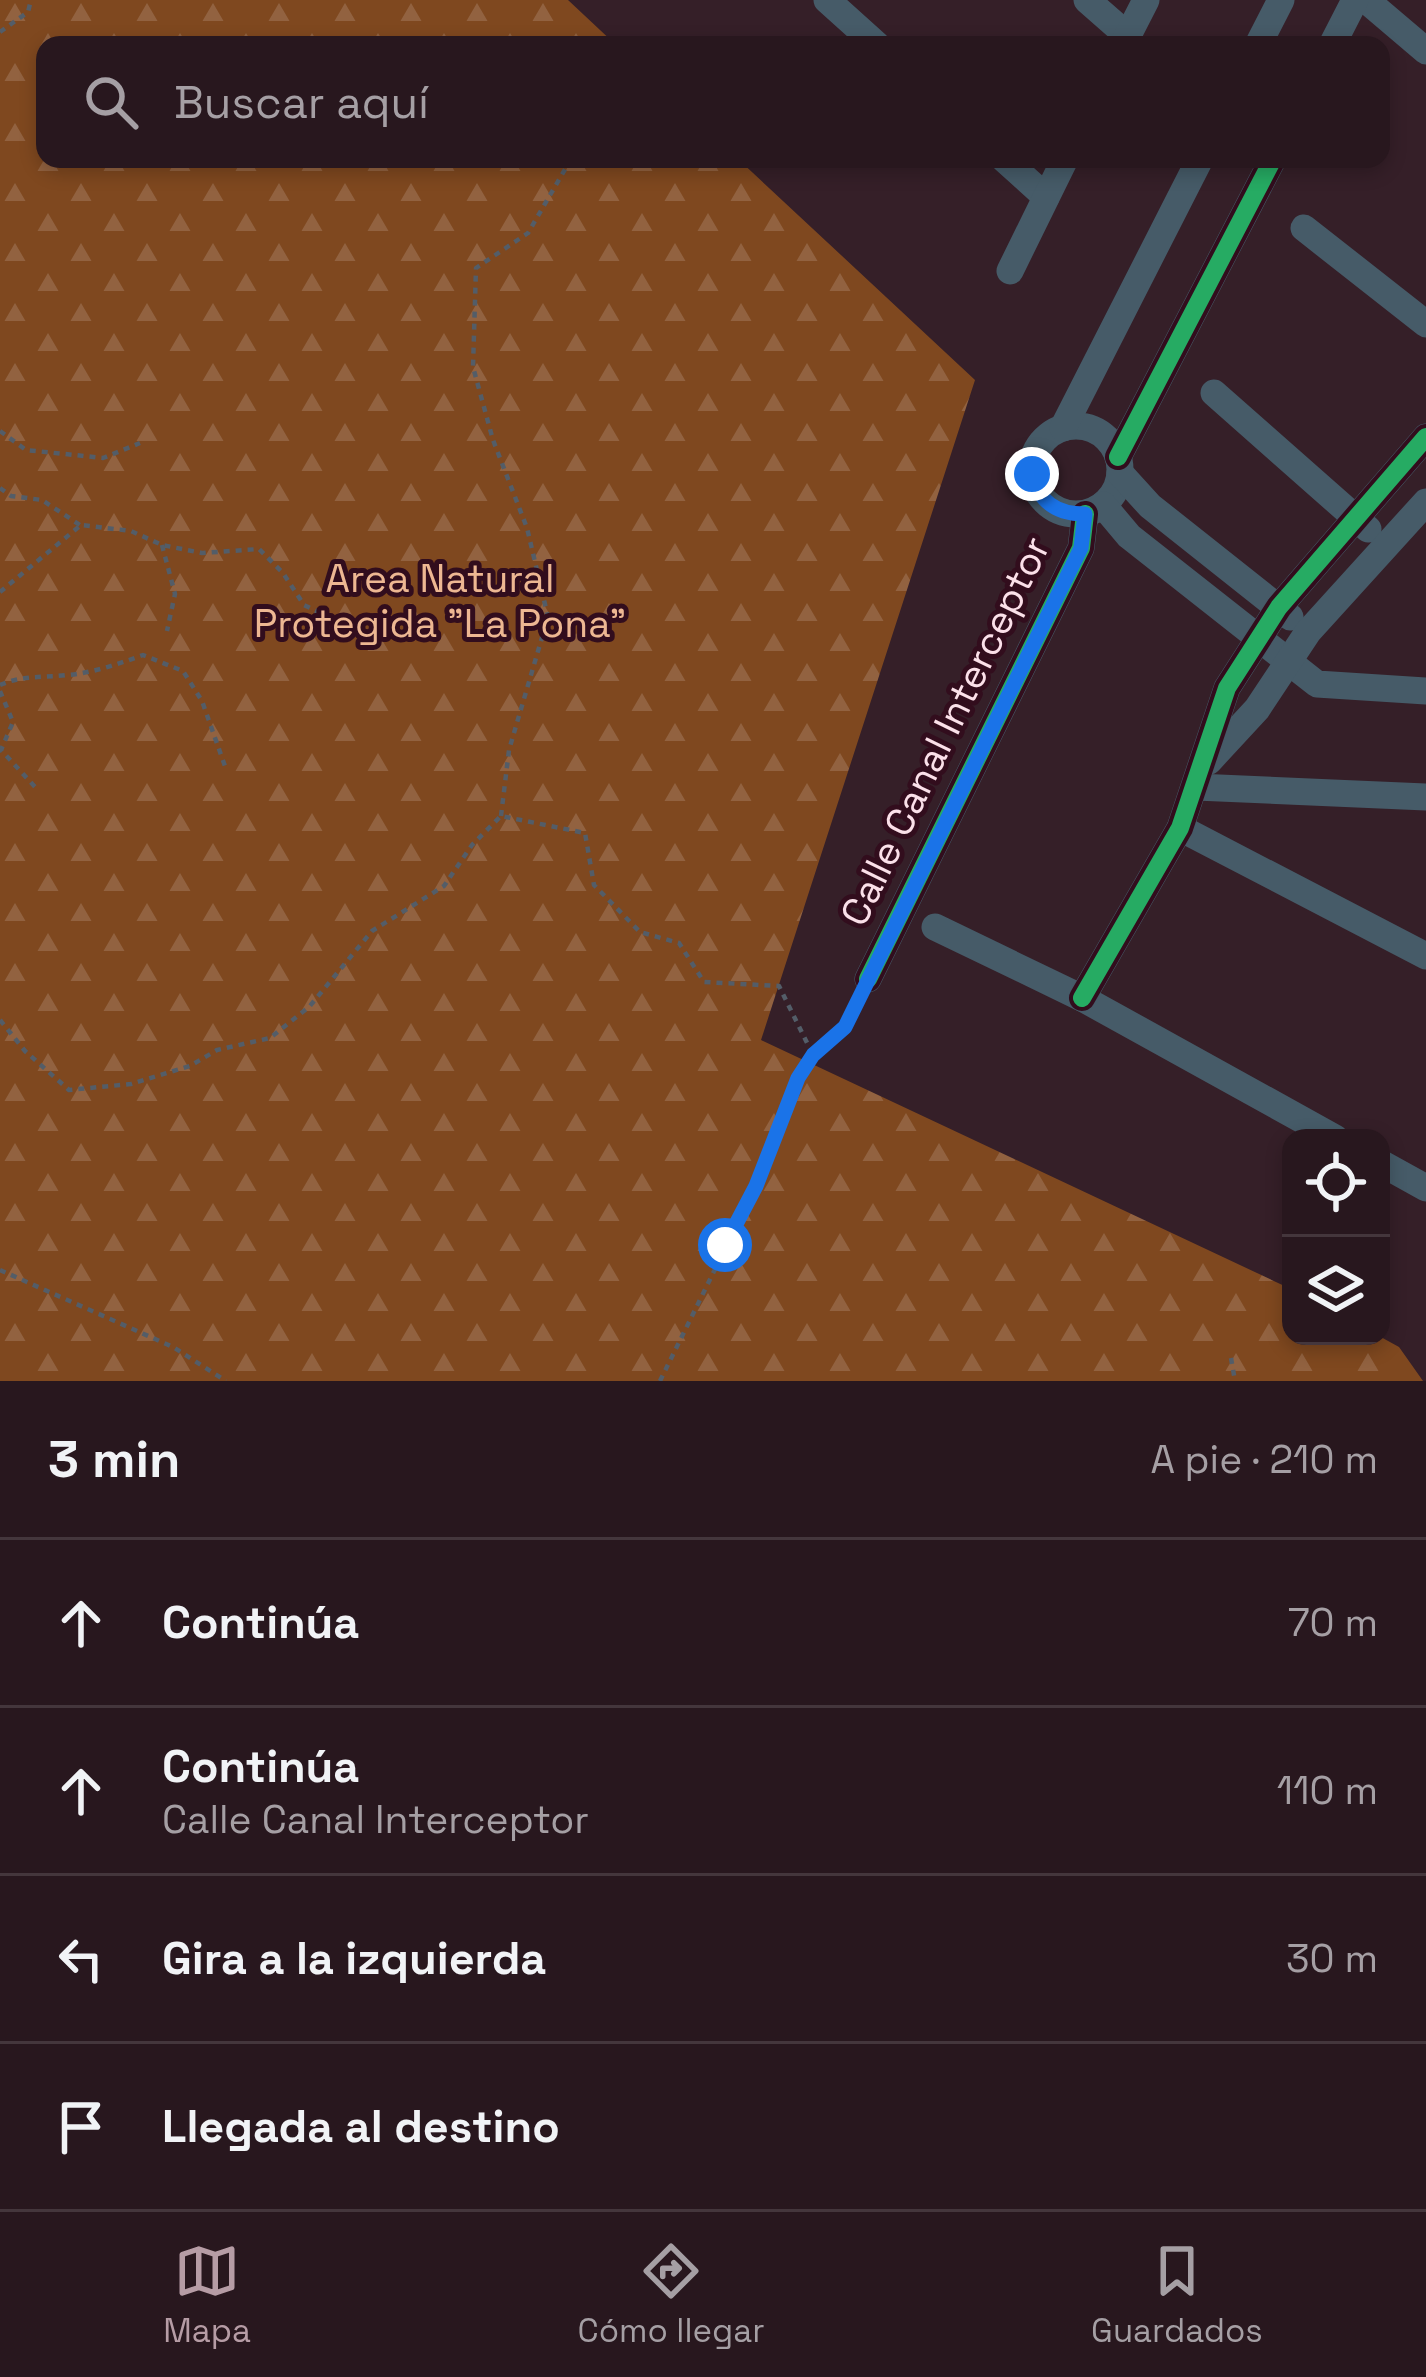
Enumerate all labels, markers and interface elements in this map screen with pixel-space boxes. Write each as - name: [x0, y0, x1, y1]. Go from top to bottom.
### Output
- search box: [36, 36, 1390, 168]
- icon: search: [78, 69, 144, 135]
- text: Buscar aquí: [174, 74, 429, 131]
- route end: [1005, 447, 1059, 501]
- street label: Calle Canal Interceptor: [829, 528, 1061, 934]
- park label: Area Natural Protegida "La Pona": [254, 554, 626, 648]
- map controls: [1282, 1129, 1390, 1345]
- button: locate: [1282, 1129, 1390, 1237]
- route start: [698, 1218, 752, 1272]
- button: layers: [1282, 1237, 1390, 1345]
- text: 3 min: [48, 1427, 181, 1492]
- text: A pie · 210 m: [1150, 1435, 1378, 1484]
- icon: ahead: [48, 1590, 114, 1656]
- text: Continúa: [162, 1594, 359, 1651]
- text: 70 m: [1288, 1598, 1378, 1647]
- text: Continúa: [162, 1738, 359, 1795]
- icon: ahead: [48, 1758, 114, 1824]
- text: 110 m: [1277, 1766, 1378, 1815]
- text: Calle Canal Interceptor: [162, 1795, 589, 1844]
- icon: left: [48, 1926, 114, 1992]
- text: Gira a la izquierda: [162, 1930, 546, 1987]
- text: 30 m: [1286, 1934, 1378, 1983]
- icon: arrive: [48, 2094, 114, 2160]
- text: Llegada al destino: [162, 2098, 560, 2155]
- tab: Mapa: [163, 2238, 251, 2352]
- tab: Cómo llegar: [577, 2238, 765, 2352]
- tab: Guardados: [1091, 2238, 1263, 2352]

